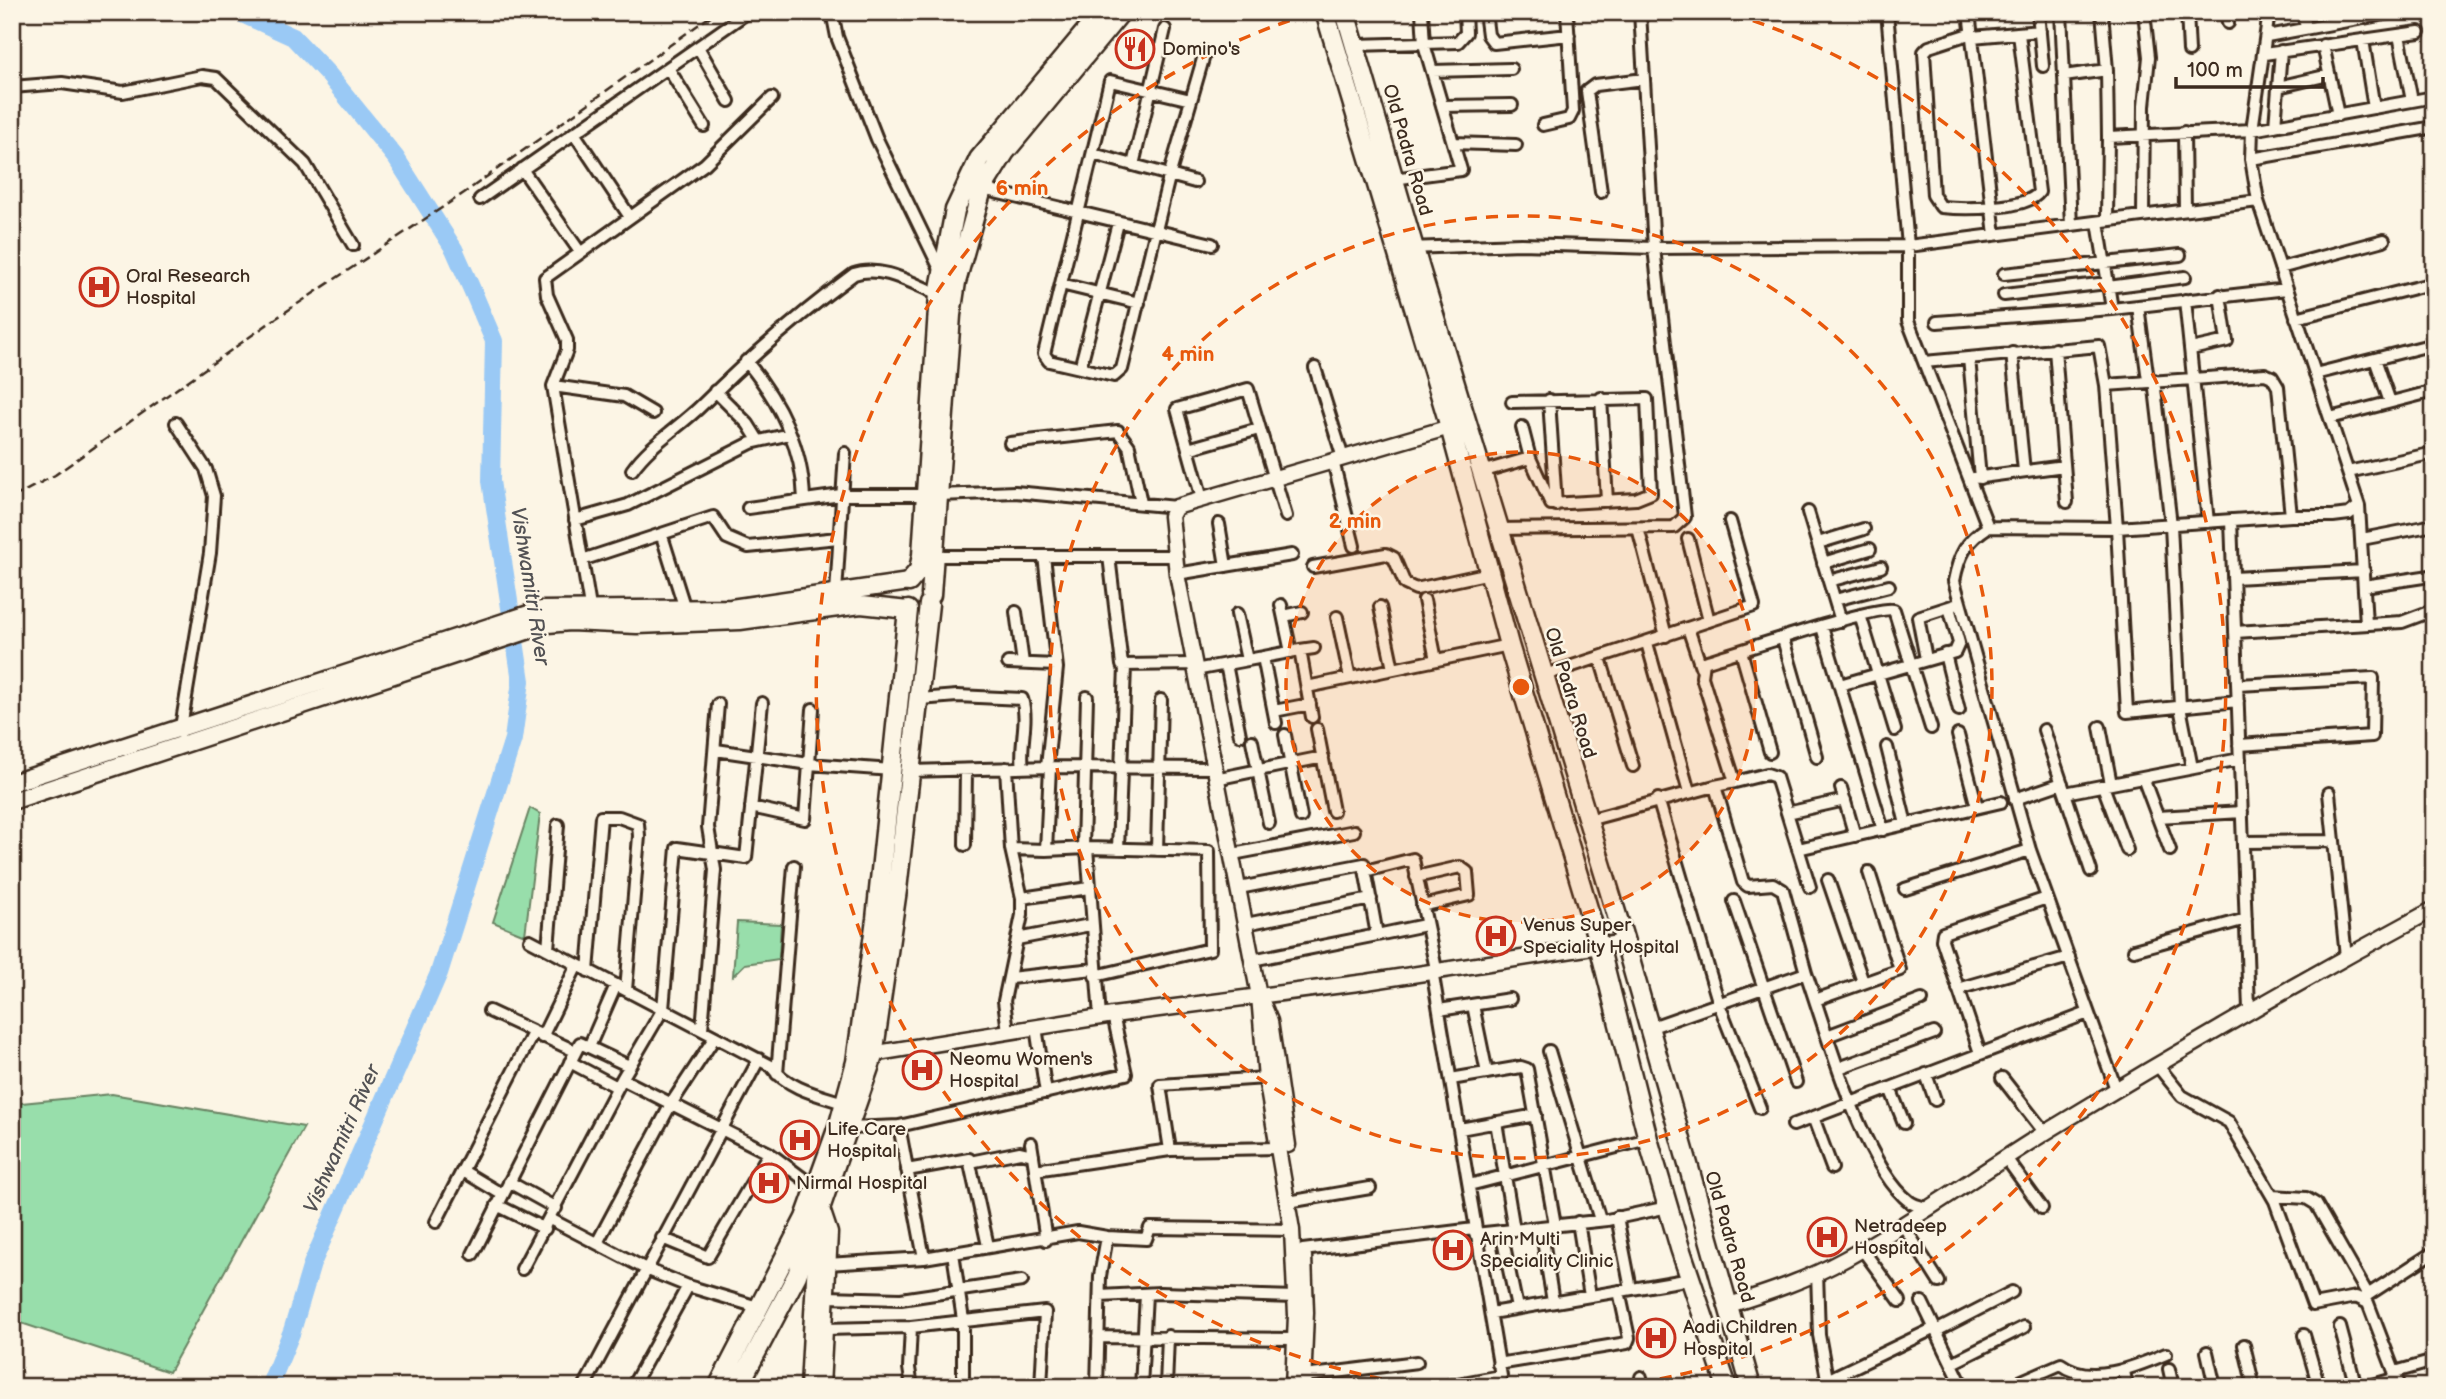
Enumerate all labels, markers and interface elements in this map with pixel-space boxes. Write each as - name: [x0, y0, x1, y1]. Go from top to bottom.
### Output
- restaurant icon: Domino's: [1114, 28, 1156, 70]
- place label: Domino's: [1162, 38, 1240, 61]
- scale bar: [2176, 46, 2324, 90]
- text: 100 m: [2187, 58, 2243, 83]
- street label: Old Padra Road: [1377, 82, 1437, 218]
- text: 6 min: [995, 176, 1049, 201]
- place label: Oral Research Hospital: [126, 265, 250, 310]
- hospital icon: Oral Research Hospital: [78, 266, 120, 308]
- text: 4 min: [1162, 342, 1214, 367]
- water label: Vishwamitri River: [505, 505, 555, 668]
- text: 2 min: [1328, 509, 1382, 534]
- street label: Old Padra Road: [1539, 625, 1601, 761]
- centre of rings: [1509, 675, 1533, 699]
- place label: Venus Super Speciality Hospital: [1523, 914, 1679, 959]
- hospital icon: Venus Super Speciality Hospital: [1475, 915, 1517, 957]
- place label: Neomu Women's Hospital: [949, 1048, 1093, 1093]
- hospital icon: Neomu Women's Hospital: [901, 1049, 943, 1091]
- water label: Vishwamitri River: [298, 1060, 387, 1217]
- place label: Life Care Hospital: [827, 1118, 906, 1163]
- hospital icon: Life Care Hospital: [779, 1119, 821, 1161]
- hospital icon: Nirmal Hospital: [748, 1162, 790, 1204]
- street label: Old Padra Road: [1699, 1169, 1759, 1305]
- place label: Nirmal Hospital: [796, 1172, 927, 1195]
- place label: Netradeep Hospital: [1854, 1215, 1947, 1260]
- hospital icon: Netradeep Hospital: [1806, 1216, 1848, 1258]
- place label: Arin Multi Speciality Clinic: [1480, 1228, 1614, 1273]
- hospital icon: Arin Multi Speciality Clinic: [1432, 1229, 1474, 1271]
- place label: Aadi Children Hospital: [1683, 1316, 1797, 1361]
- hospital icon: Aadi Children Hospital: [1635, 1317, 1677, 1359]

